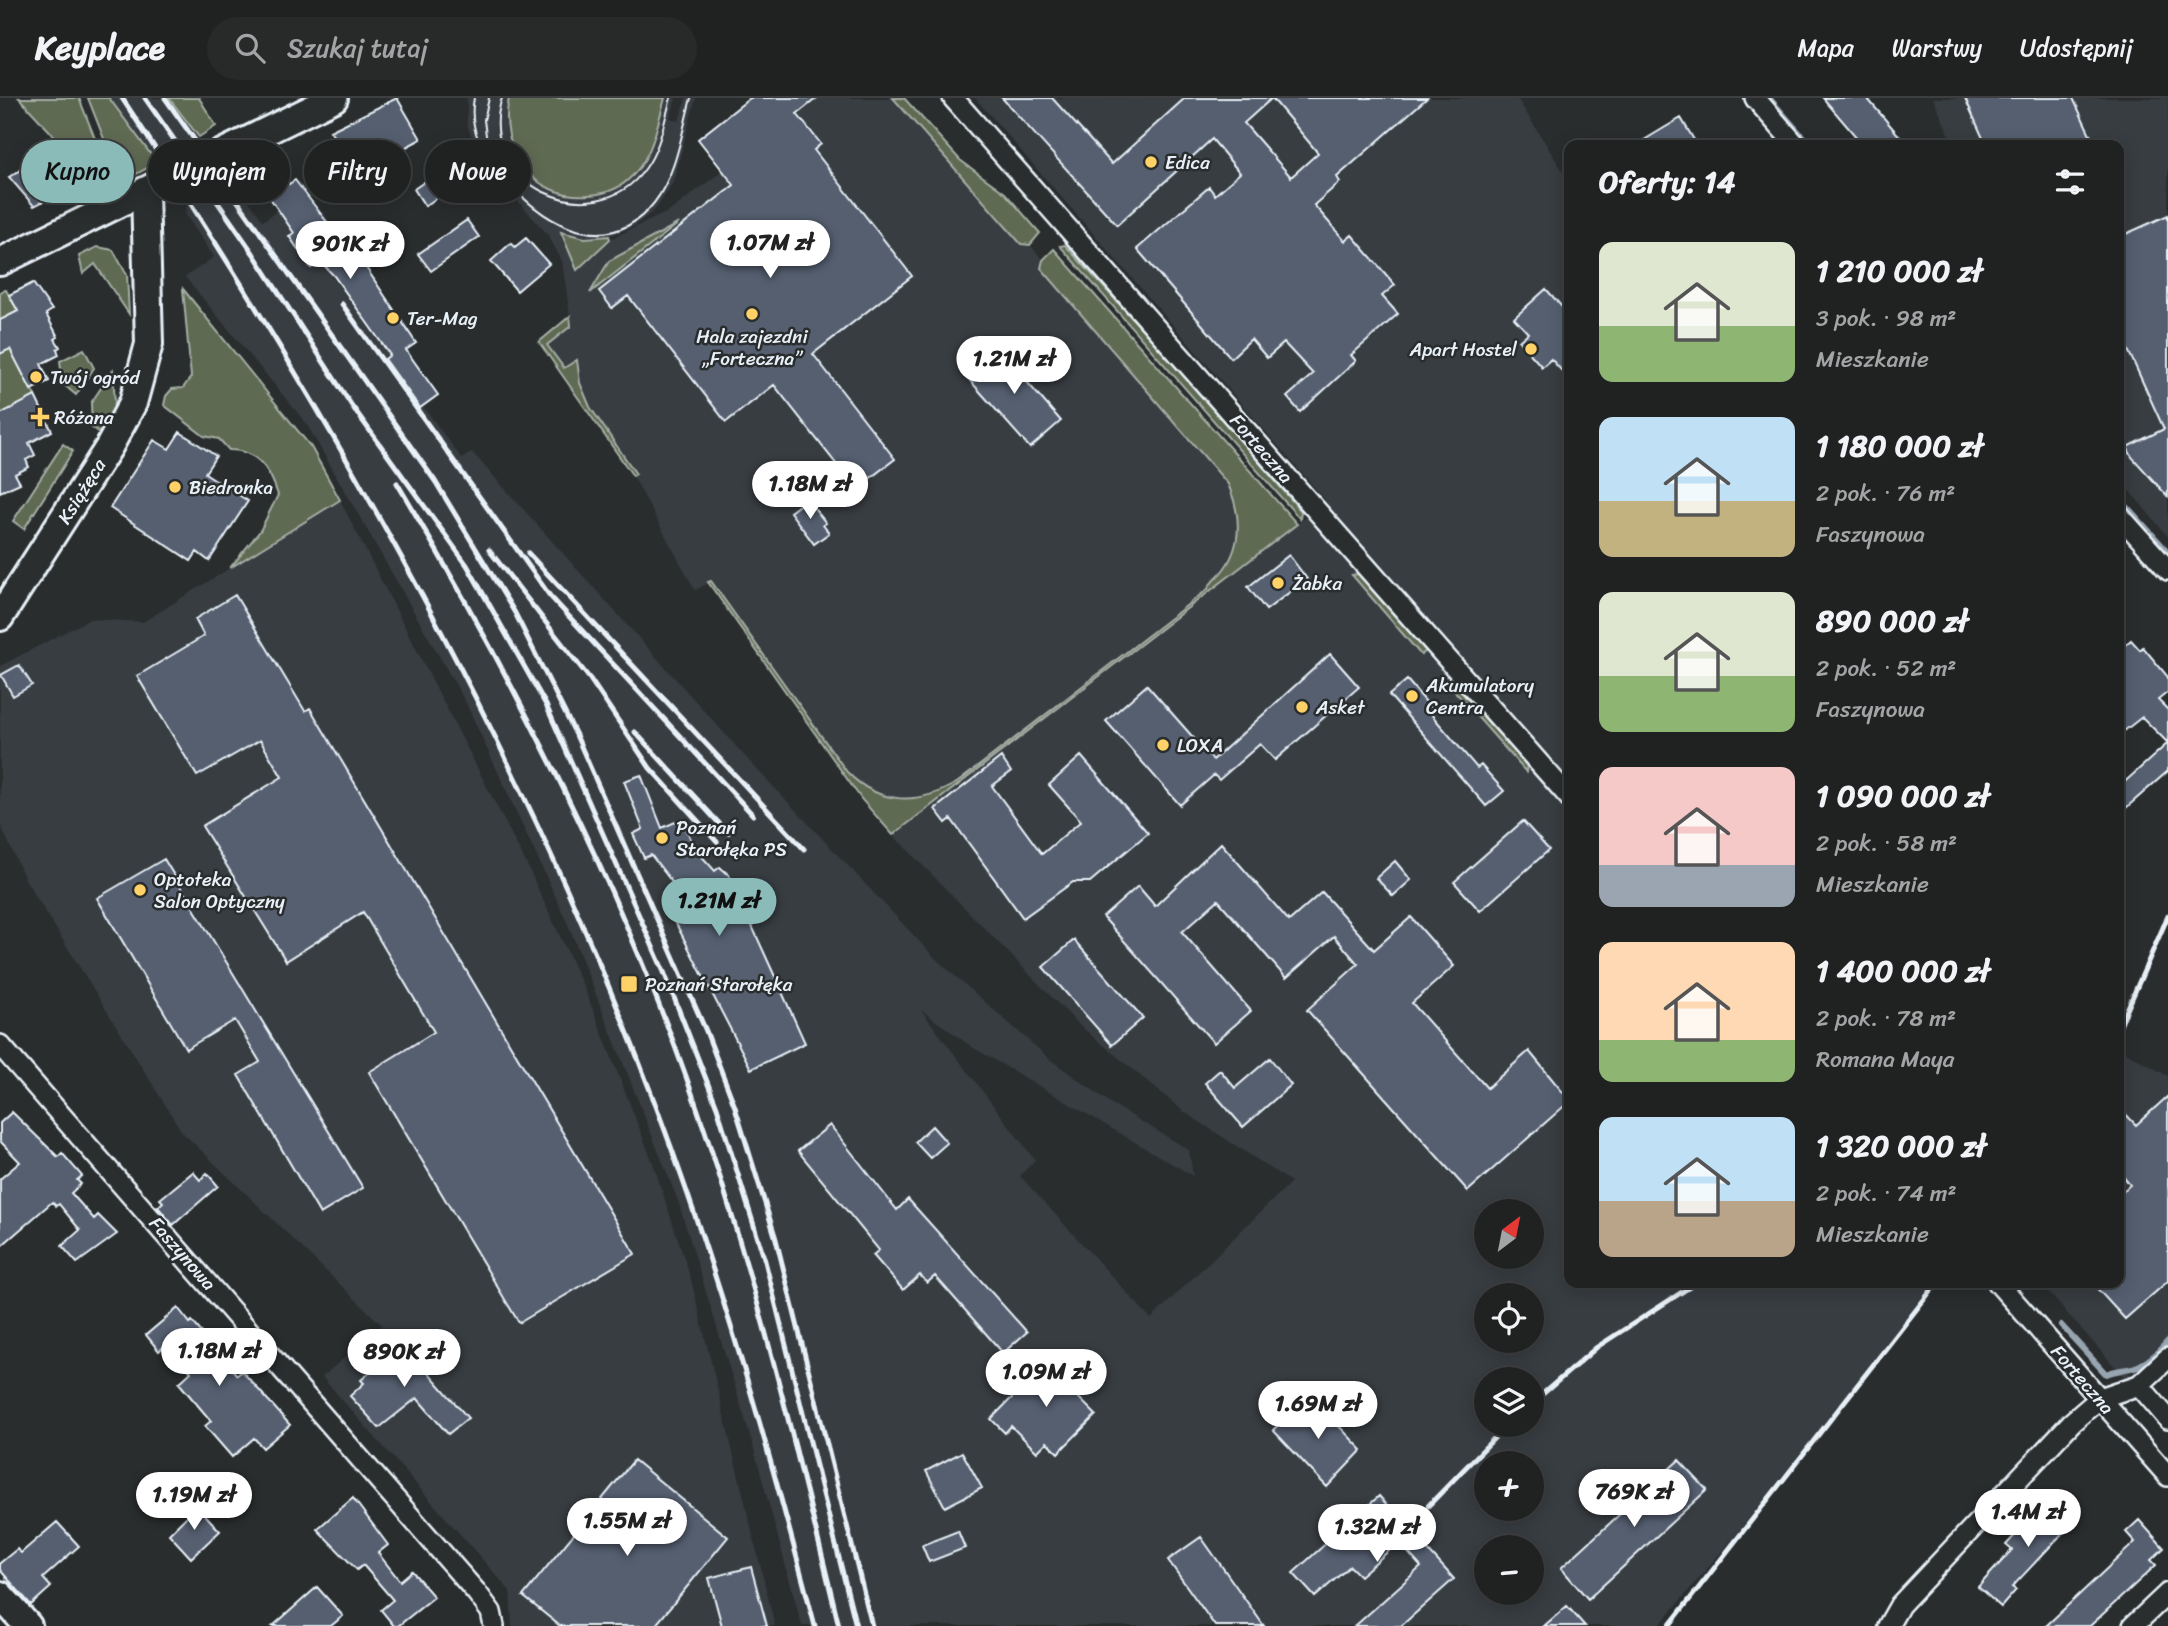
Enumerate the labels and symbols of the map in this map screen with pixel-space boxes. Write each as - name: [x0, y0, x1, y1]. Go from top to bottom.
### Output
- place label: Edica: [1165, 146, 1210, 179]
- marker: Edica: [1143, 154, 1159, 170]
- pin: 1.07M zł: [698, 220, 842, 280]
- pin: 901K zł: [285, 222, 415, 281]
- place label: Ter-Mag: [407, 302, 478, 335]
- marker: Hala zajezdni „Forteczna”: [744, 306, 760, 322]
- marker: Ter-Mag: [385, 310, 401, 326]
- place label: Hala zajezdni „Forteczna”: [696, 320, 808, 375]
- place label: Apart Hostel: [1409, 333, 1518, 366]
- pin: 1.21M zł: [942, 336, 1086, 396]
- marker: Apart Hostel: [1523, 341, 1539, 357]
- place label: Twój ogród: [50, 361, 140, 394]
- marker: Twój ogród: [28, 369, 44, 385]
- place label: Różana: [54, 401, 114, 434]
- street label: Forteczna: [1222, 406, 1302, 491]
- marker: Różana: [32, 409, 48, 425]
- street label: Książęca: [48, 451, 115, 531]
- pin: 1.18M zł: [738, 462, 882, 521]
- place label: Biedronka: [189, 471, 274, 504]
- marker: Biedronka: [167, 479, 183, 495]
- place label: Żabka: [1292, 567, 1342, 600]
- marker: Żabka: [1270, 575, 1286, 591]
- place label: Akumulatory Centra: [1425, 669, 1534, 724]
- marker: Akumulatory Centra: [1404, 688, 1420, 704]
- place label: Asket: [1315, 691, 1366, 724]
- marker: Asket: [1294, 699, 1310, 715]
- place label: LOXA: [1177, 729, 1223, 762]
- marker: LOXA: [1155, 737, 1171, 753]
- place label: Poznań Starołęka PS: [676, 811, 787, 866]
- marker: Poznań Starołęka PS: [654, 830, 670, 846]
- place label: Optoteka Salon Optyczny: [154, 863, 285, 918]
- pin: 1.21M zł: [647, 878, 791, 938]
- marker: Optoteka Salon Optyczny: [132, 882, 148, 898]
- place label: Poznań Starołęka: [645, 968, 793, 1001]
- marker: Poznań Starołęka: [619, 974, 639, 994]
- north arrow: [1474, 1199, 1544, 1269]
- street label: Faszynowa: [141, 1209, 225, 1298]
- pin: 1.18M zł: [147, 1328, 291, 1388]
- pin: 890K zł: [339, 1330, 469, 1389]
- street label: Forteczna: [2043, 1337, 2123, 1422]
- pin: 1.09M zł: [974, 1350, 1118, 1409]
- pin: 1.69M zł: [1246, 1382, 1390, 1441]
- pin: 769K zł: [1569, 1470, 1699, 1529]
- pin: 1.19M zł: [122, 1472, 266, 1532]
- pin: 1.4M zł: [1963, 1490, 2093, 1549]
- pin: 1.55M zł: [555, 1498, 699, 1558]
- pin: 1.32M zł: [1305, 1504, 1449, 1564]

